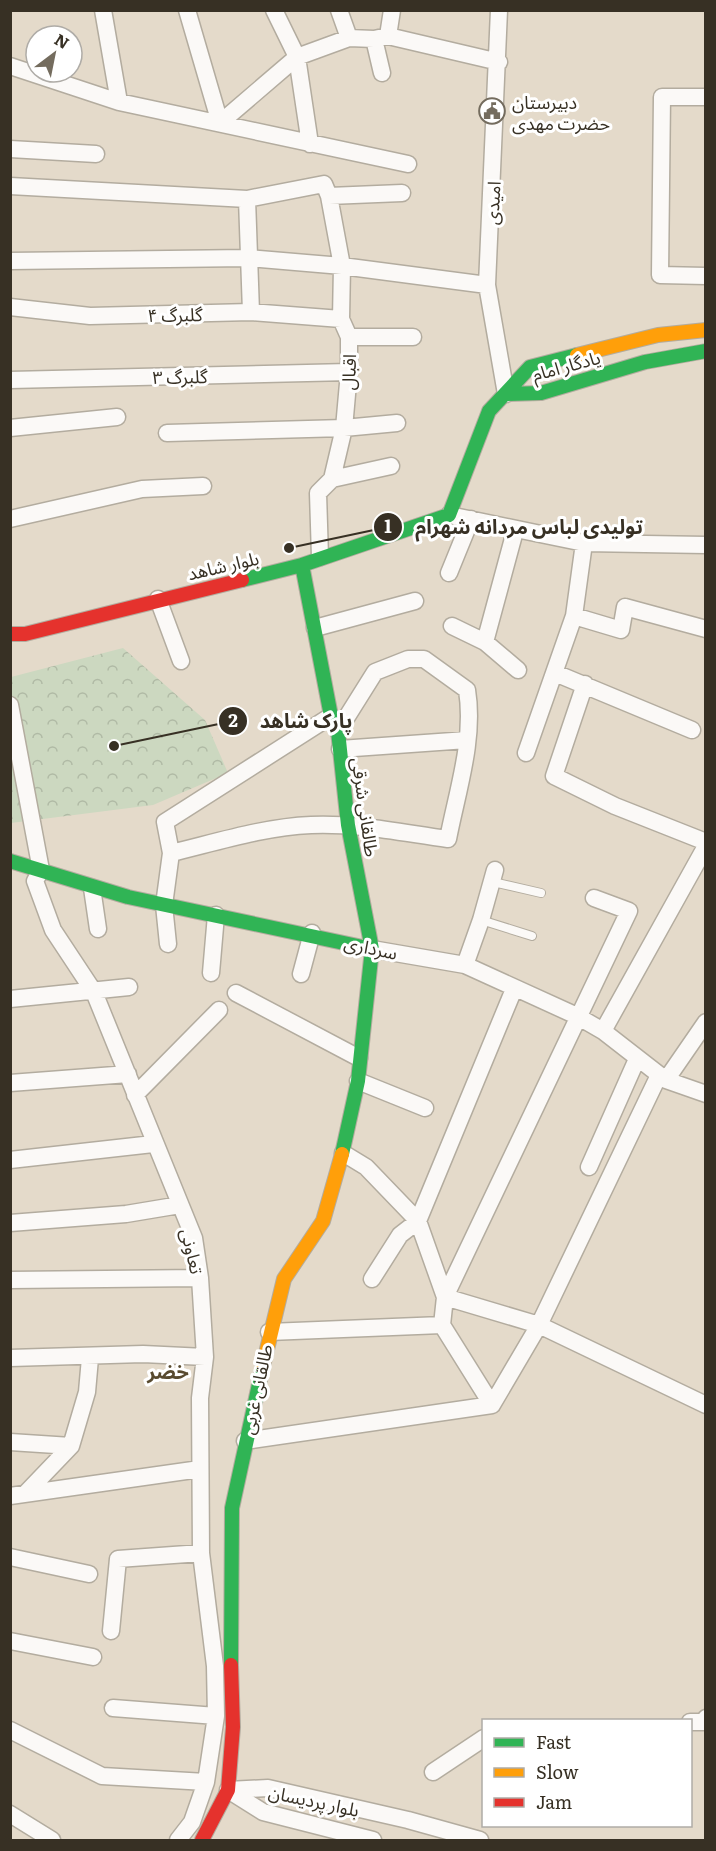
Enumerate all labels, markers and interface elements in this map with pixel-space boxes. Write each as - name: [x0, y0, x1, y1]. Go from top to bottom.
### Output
- north arrow: [24, 24, 84, 84]
- text: N: [50, 27, 75, 54]
- place label: دبیرستان حضرت مهدی: [512, 88, 610, 136]
- public building icon: دبیرستان حضرت مهدی: [477, 96, 507, 126]
- street label: امیدی: [477, 180, 507, 226]
- street label: گلبرگ ۴: [147, 300, 203, 328]
- street label: یادگار امام: [529, 343, 604, 389]
- street label: اقبال: [334, 353, 362, 391]
- street label: گلبرگ ۳: [152, 362, 208, 390]
- callout: تولیدی لباس مردانه شهرام: [373, 508, 655, 546]
- text: تولیدی لباس مردانه شهرام: [415, 510, 643, 542]
- text: 1: [384, 512, 392, 539]
- street label: بلوار شاهد: [185, 544, 261, 586]
- callout: پارک شاهد: [218, 702, 364, 740]
- text: پارک شاهد: [260, 704, 352, 735]
- text: 2: [228, 706, 238, 733]
- street label: طالقانی شرقی: [346, 756, 386, 858]
- street label: سرداری: [342, 928, 400, 966]
- street label: تعاونی: [175, 1225, 211, 1277]
- street label: طالقانی غربی: [233, 1341, 279, 1437]
- district label: خضر: [146, 1355, 189, 1385]
- legend: [482, 1719, 692, 1827]
- text: Fast: [536, 1728, 572, 1755]
- text: Slow: [536, 1758, 579, 1785]
- street label: بلوار پردیسان: [266, 1777, 362, 1823]
- text: Jam: [536, 1788, 572, 1815]

